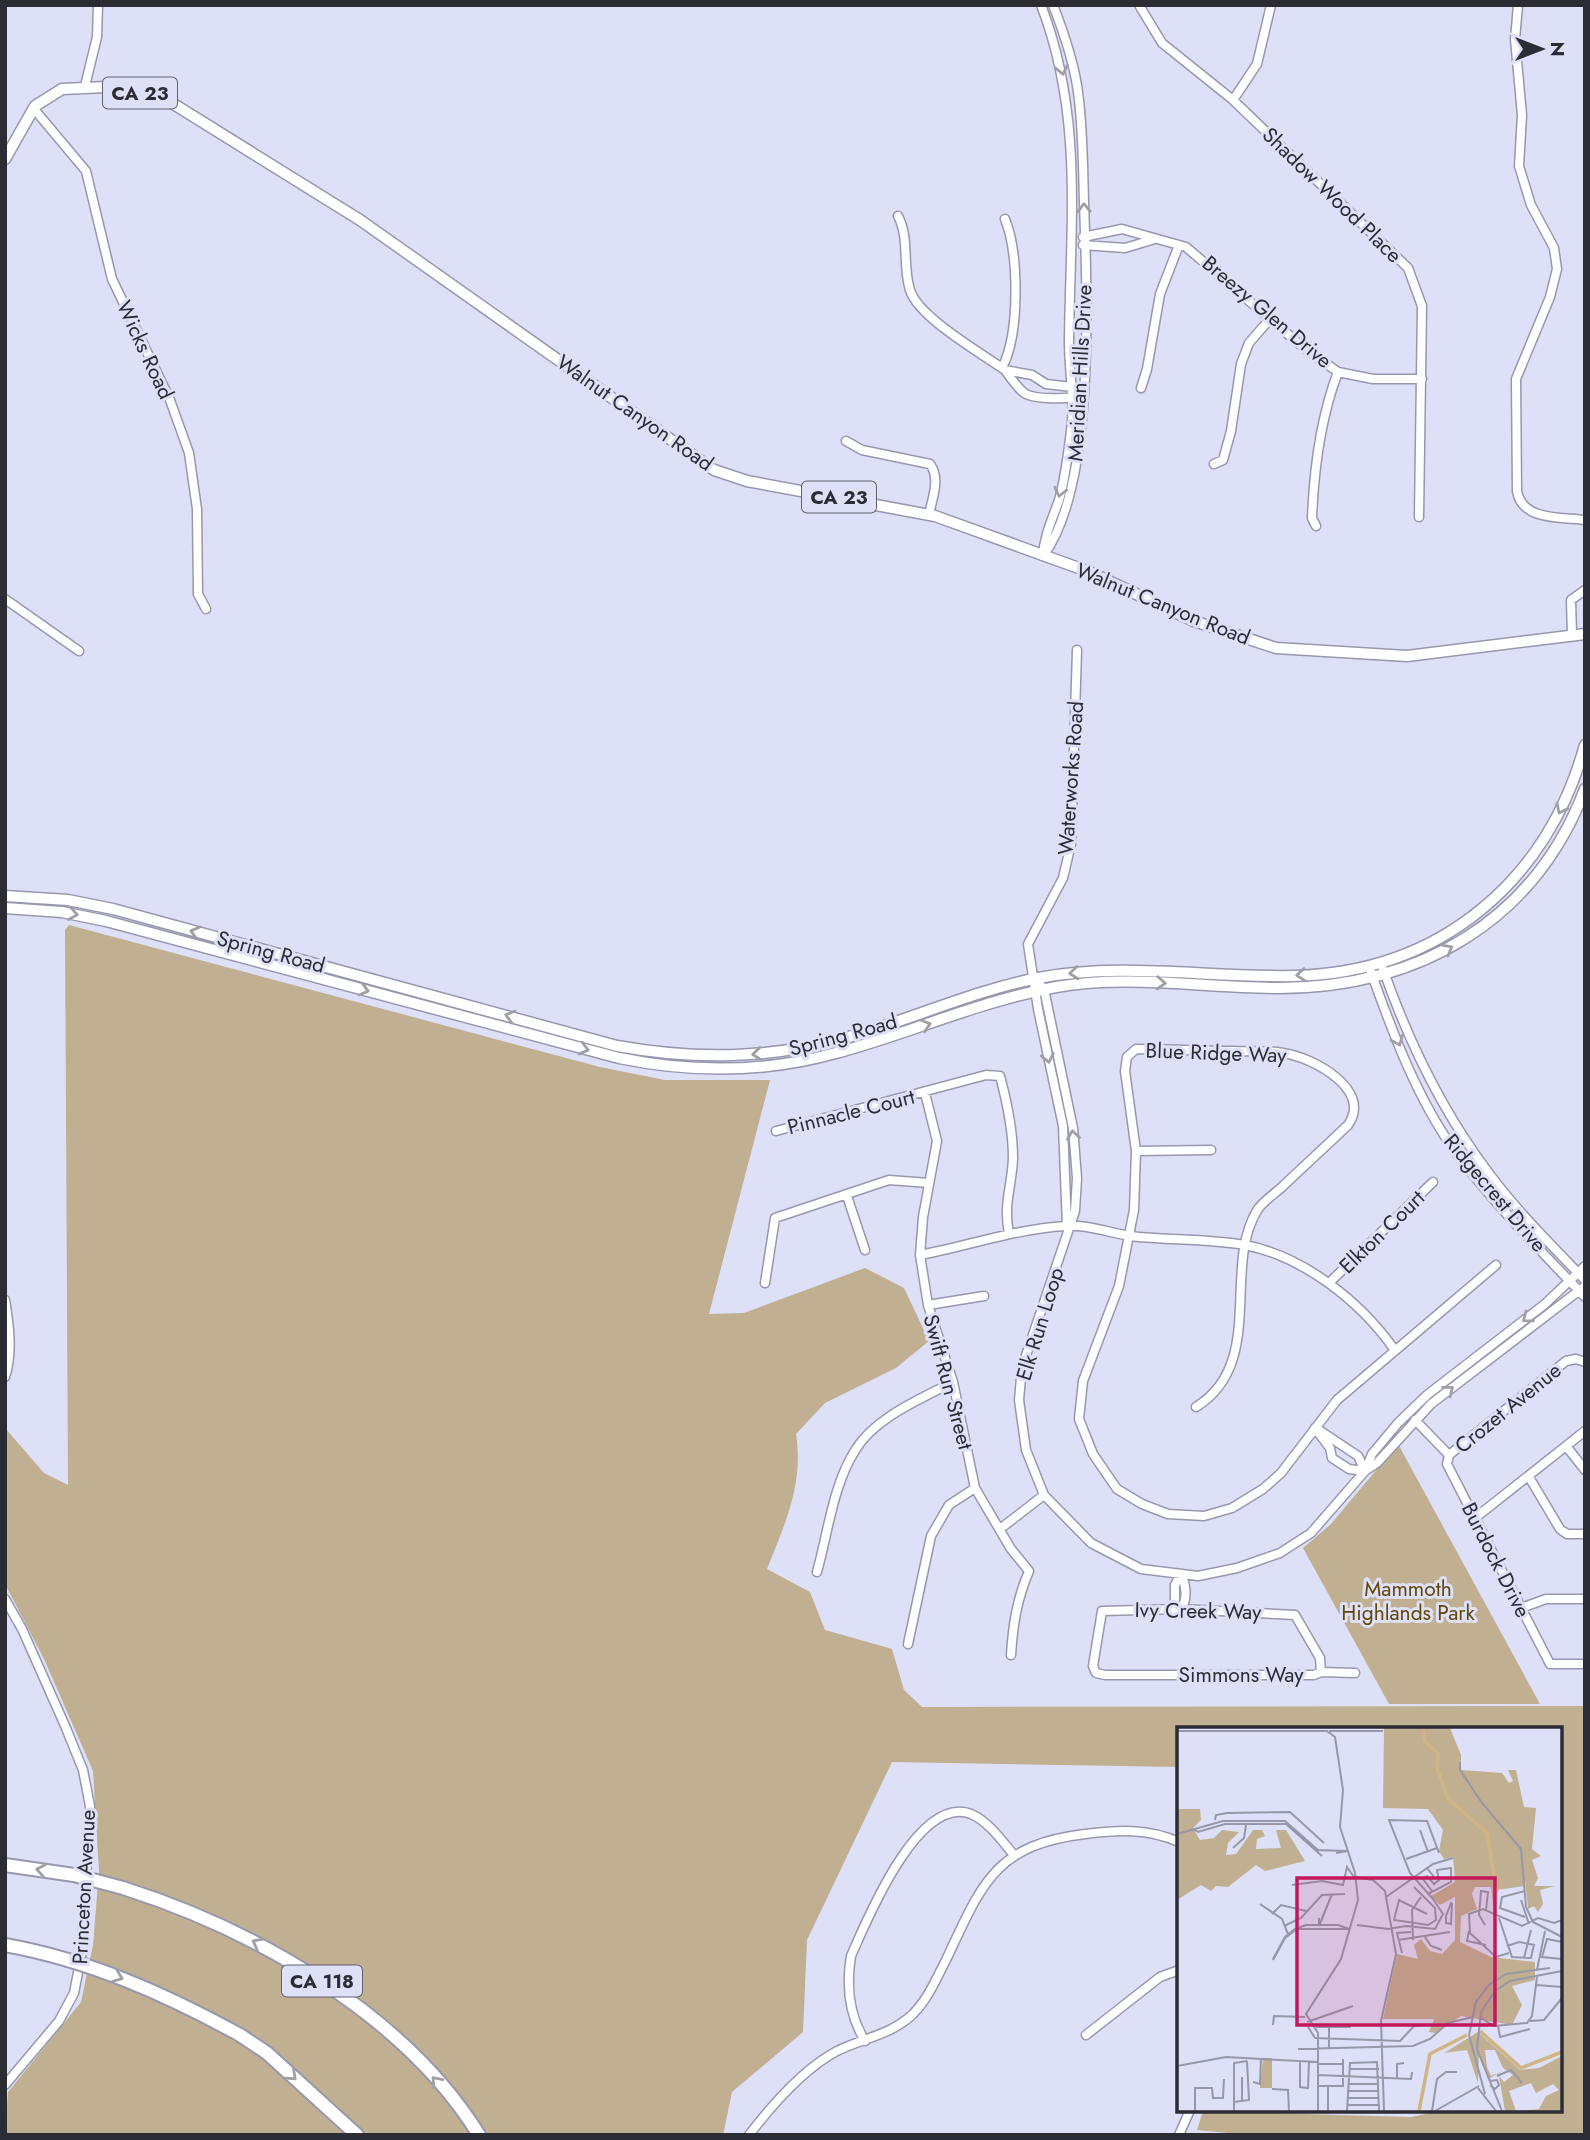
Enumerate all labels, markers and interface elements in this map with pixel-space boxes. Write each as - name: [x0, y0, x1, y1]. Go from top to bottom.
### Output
- north arrow: [1506, 14, 1576, 84]
- text: N: [1544, 41, 1571, 57]
- one-way arrow: [1054, 64, 1069, 76]
- road number: CA 23: [103, 78, 177, 108]
- street label: Shadow Wood Place: [1255, 120, 1409, 270]
- one-way arrow: [1077, 202, 1092, 213]
- street label: Breezy Glen Drive: [1196, 249, 1339, 375]
- street label: Meridian Hills Drive: [1060, 284, 1100, 462]
- street label: Wicks Road: [109, 296, 181, 404]
- street label: Walnut Canyon Road: [550, 348, 720, 478]
- road number: CA 23: [802, 482, 876, 512]
- one-way arrow: [1054, 486, 1068, 498]
- street label: Walnut Canyon Road: [1071, 555, 1255, 653]
- street label: Waterworks Road: [1051, 700, 1091, 856]
- one-way arrow: [1556, 801, 1570, 814]
- one-way arrow: [67, 906, 79, 921]
- street label: Spring Road: [214, 923, 328, 981]
- one-way arrow: [190, 925, 202, 940]
- one-way arrow: [1441, 944, 1453, 957]
- one-way arrow: [1068, 965, 1079, 980]
- one-way arrow: [1295, 967, 1306, 982]
- one-way arrow: [1155, 975, 1166, 990]
- one-way arrow: [358, 982, 370, 996]
- street label: Spring Road: [786, 1006, 900, 1064]
- one-way arrow: [504, 1010, 516, 1025]
- one-way arrow: [920, 1018, 932, 1033]
- one-way arrow: [1389, 1034, 1403, 1046]
- street label: Blue Ridge Way: [1145, 1036, 1288, 1070]
- one-way arrow: [578, 1041, 590, 1055]
- one-way arrow: [751, 1047, 763, 1062]
- one-way arrow: [1040, 1052, 1055, 1064]
- street label: Pinnacle Court: [784, 1082, 918, 1142]
- street label: Ridgecrest Drive: [1437, 1127, 1554, 1259]
- one-way arrow: [1066, 1129, 1081, 1141]
- street label: Elkton Court: [1333, 1183, 1431, 1281]
- street label: Elk Run Loop: [1009, 1264, 1071, 1384]
- one-way arrow: [1522, 1309, 1535, 1322]
- street label: Swift Run Street: [916, 1311, 980, 1453]
- street label: Crozet Avenue: [1448, 1356, 1568, 1460]
- one-way arrow: [1442, 1386, 1454, 1399]
- street label: Burdock Drive: [1454, 1497, 1538, 1623]
- park label: Mammoth Highlands Park: [1341, 1574, 1476, 1628]
- street label: Ivy Creek Way: [1134, 1595, 1262, 1627]
- street label: Simmons Way: [1179, 1660, 1304, 1690]
- inset map: [1177, 1727, 1562, 2112]
- street label: Princeton Avenue: [65, 1809, 103, 1965]
- one-way arrow: [35, 1863, 47, 1878]
- one-way arrow: [252, 1938, 265, 1951]
- road number: CA 118: [282, 1966, 362, 1996]
- one-way arrow: [111, 1968, 123, 1982]
- one-way arrow: [284, 2068, 297, 2080]
- one-way arrow: [432, 2077, 444, 2090]

